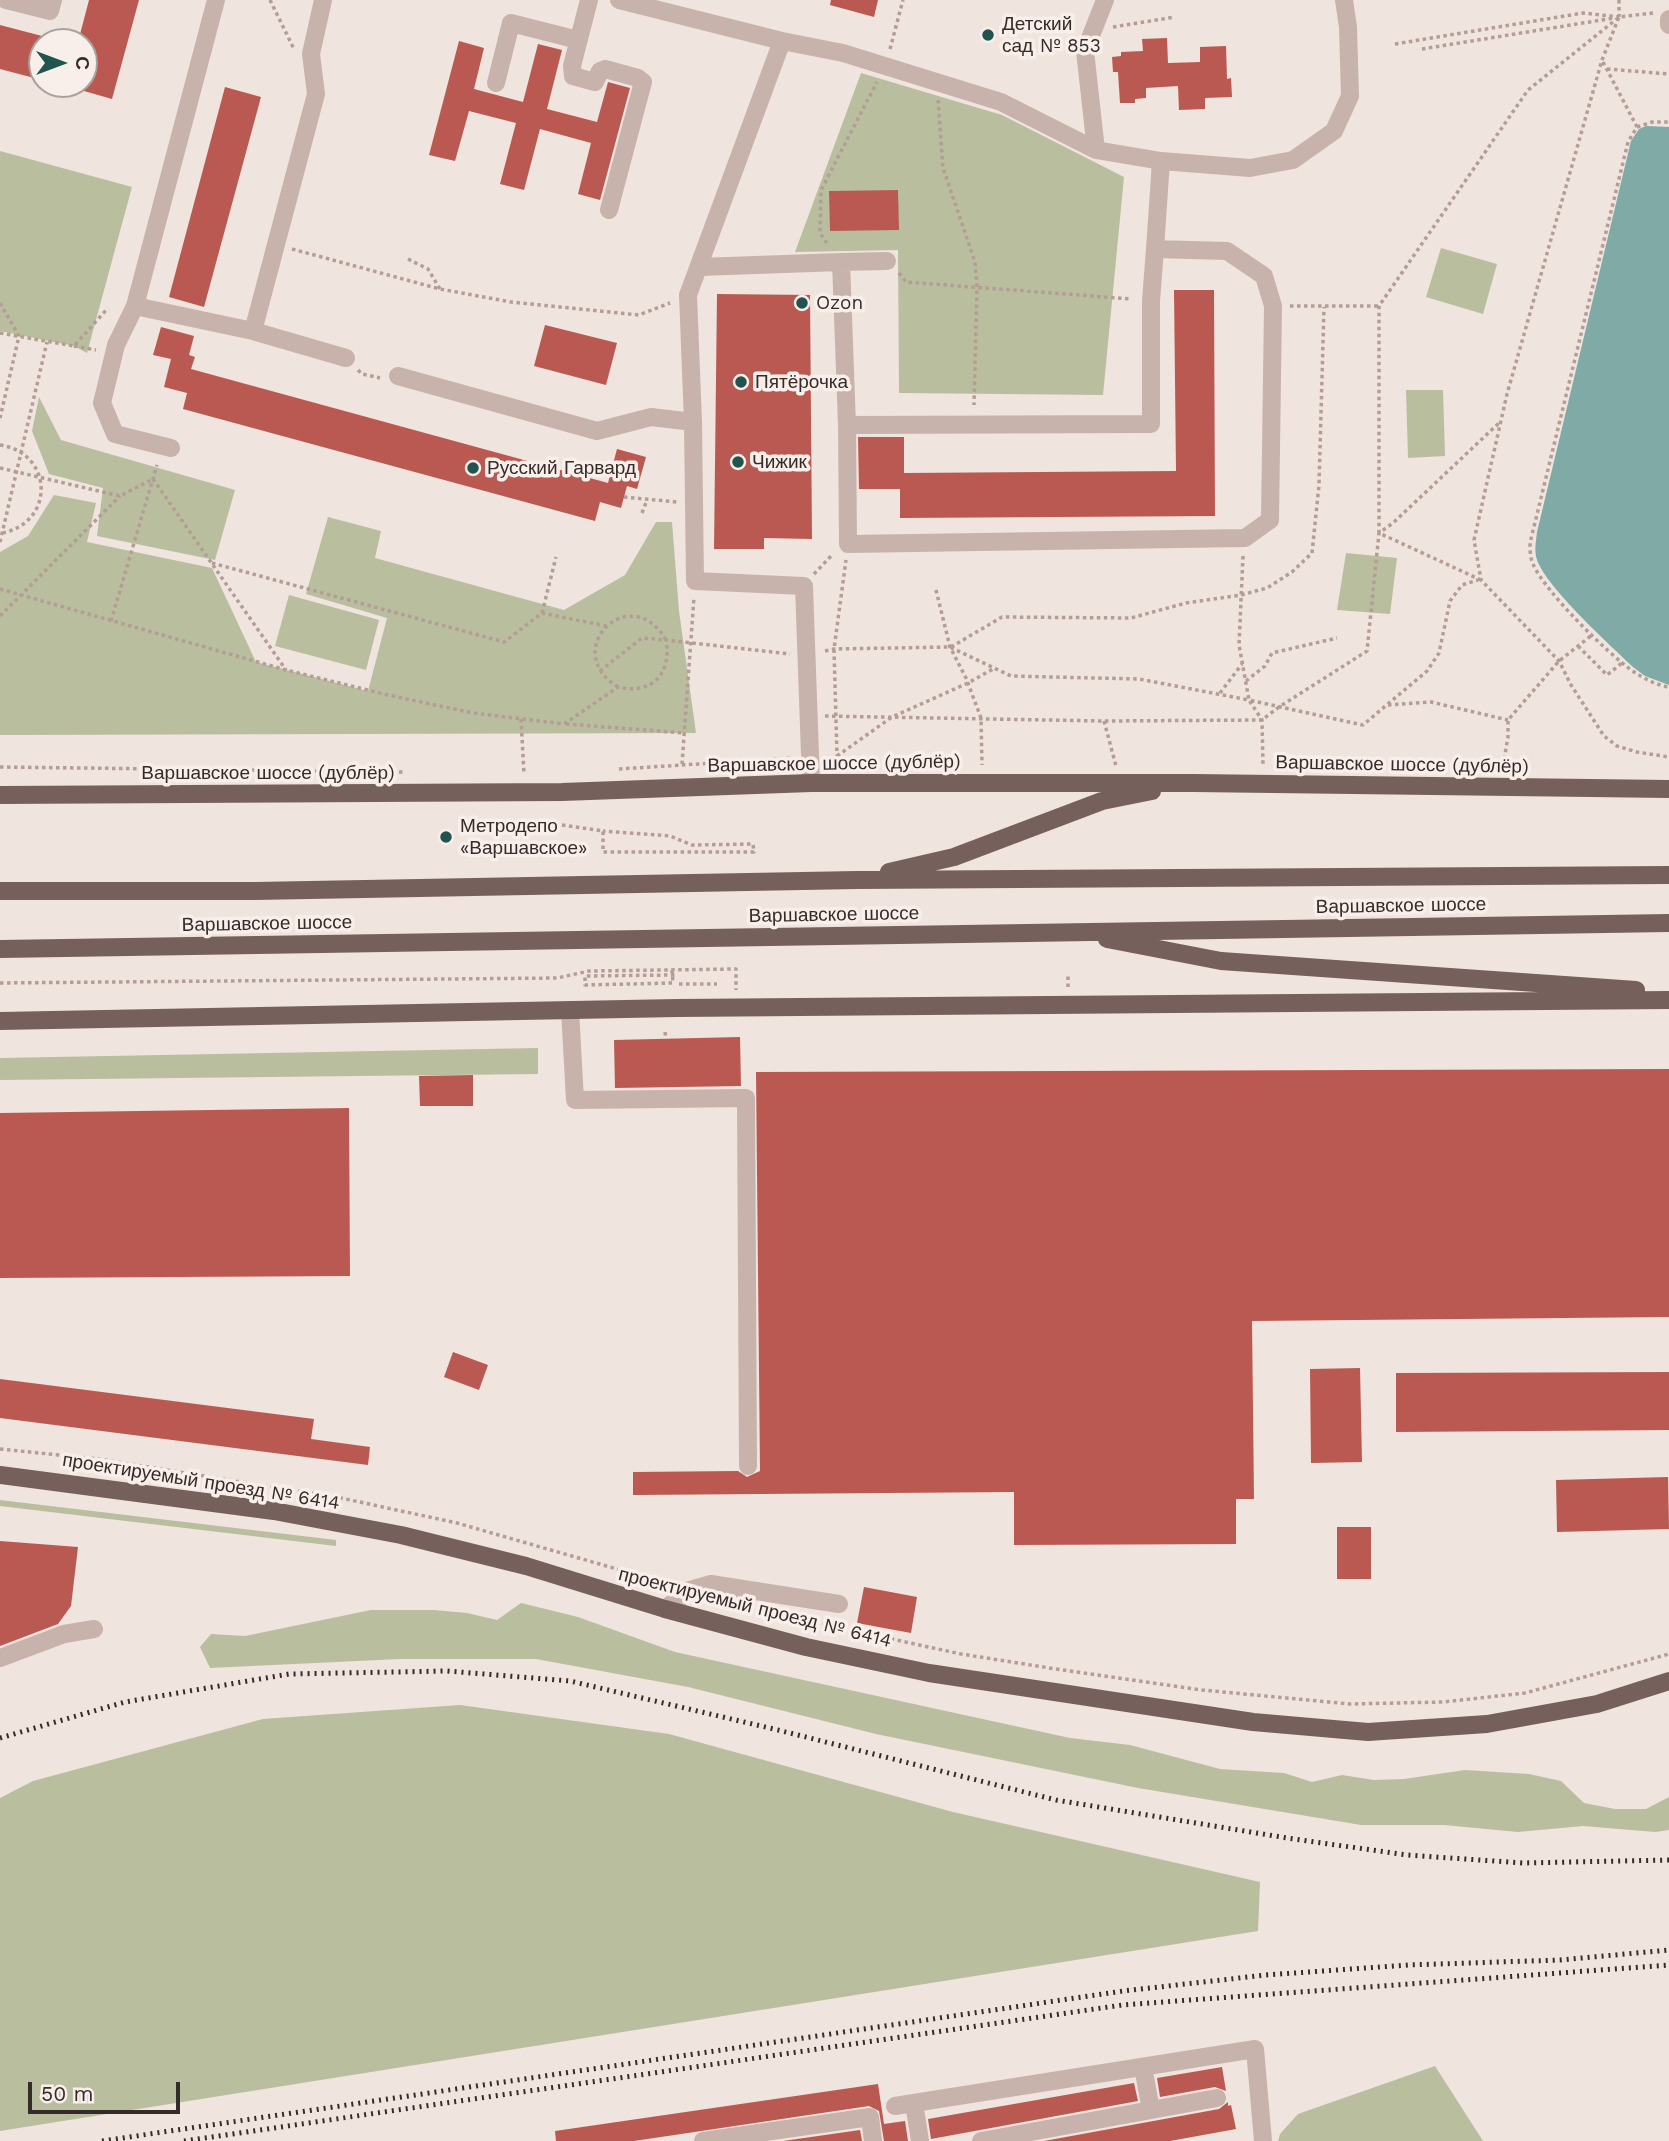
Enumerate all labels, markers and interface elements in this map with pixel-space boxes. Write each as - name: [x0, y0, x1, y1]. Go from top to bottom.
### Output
- place label: Детский сад № 853: [1002, 13, 1101, 57]
- marker: Детский сад № 853: [980, 27, 996, 43]
- north arrow: [28, 28, 98, 98]
- text: С: [71, 56, 94, 70]
- place label: Ozon: [816, 292, 863, 314]
- marker: Ozon: [794, 295, 810, 311]
- place label: Пятёрочка: [755, 371, 848, 393]
- marker: Пятёрочка: [733, 374, 749, 390]
- place label: Чижик: [752, 451, 807, 473]
- marker: Чижик: [730, 454, 746, 470]
- place label: Русский Гарвард: [487, 457, 636, 479]
- marker: Русский Гарвард: [465, 460, 481, 476]
- street label: Варшавское шоссе (дублёр): [707, 750, 961, 778]
- street label: Варшавское шоссе (дублёр): [1275, 751, 1529, 779]
- street label: Варшавское шоссе (дублёр): [141, 762, 395, 784]
- place label: Метродепо «Варшавское»: [460, 815, 587, 859]
- marker: Метродепо «Варшавское»: [438, 829, 454, 845]
- street label: Варшавское шоссе: [1316, 893, 1486, 919]
- street label: Варшавское шоссе: [749, 902, 919, 928]
- street label: Варшавское шоссе: [182, 911, 352, 937]
- street label: проектируемый проезд № 6414: [61, 1449, 341, 1515]
- street label: проектируемый проезд № 6414: [616, 1563, 894, 1653]
- scale bar: [32, 2068, 184, 2112]
- text: 50 m: [41, 2081, 93, 2106]

